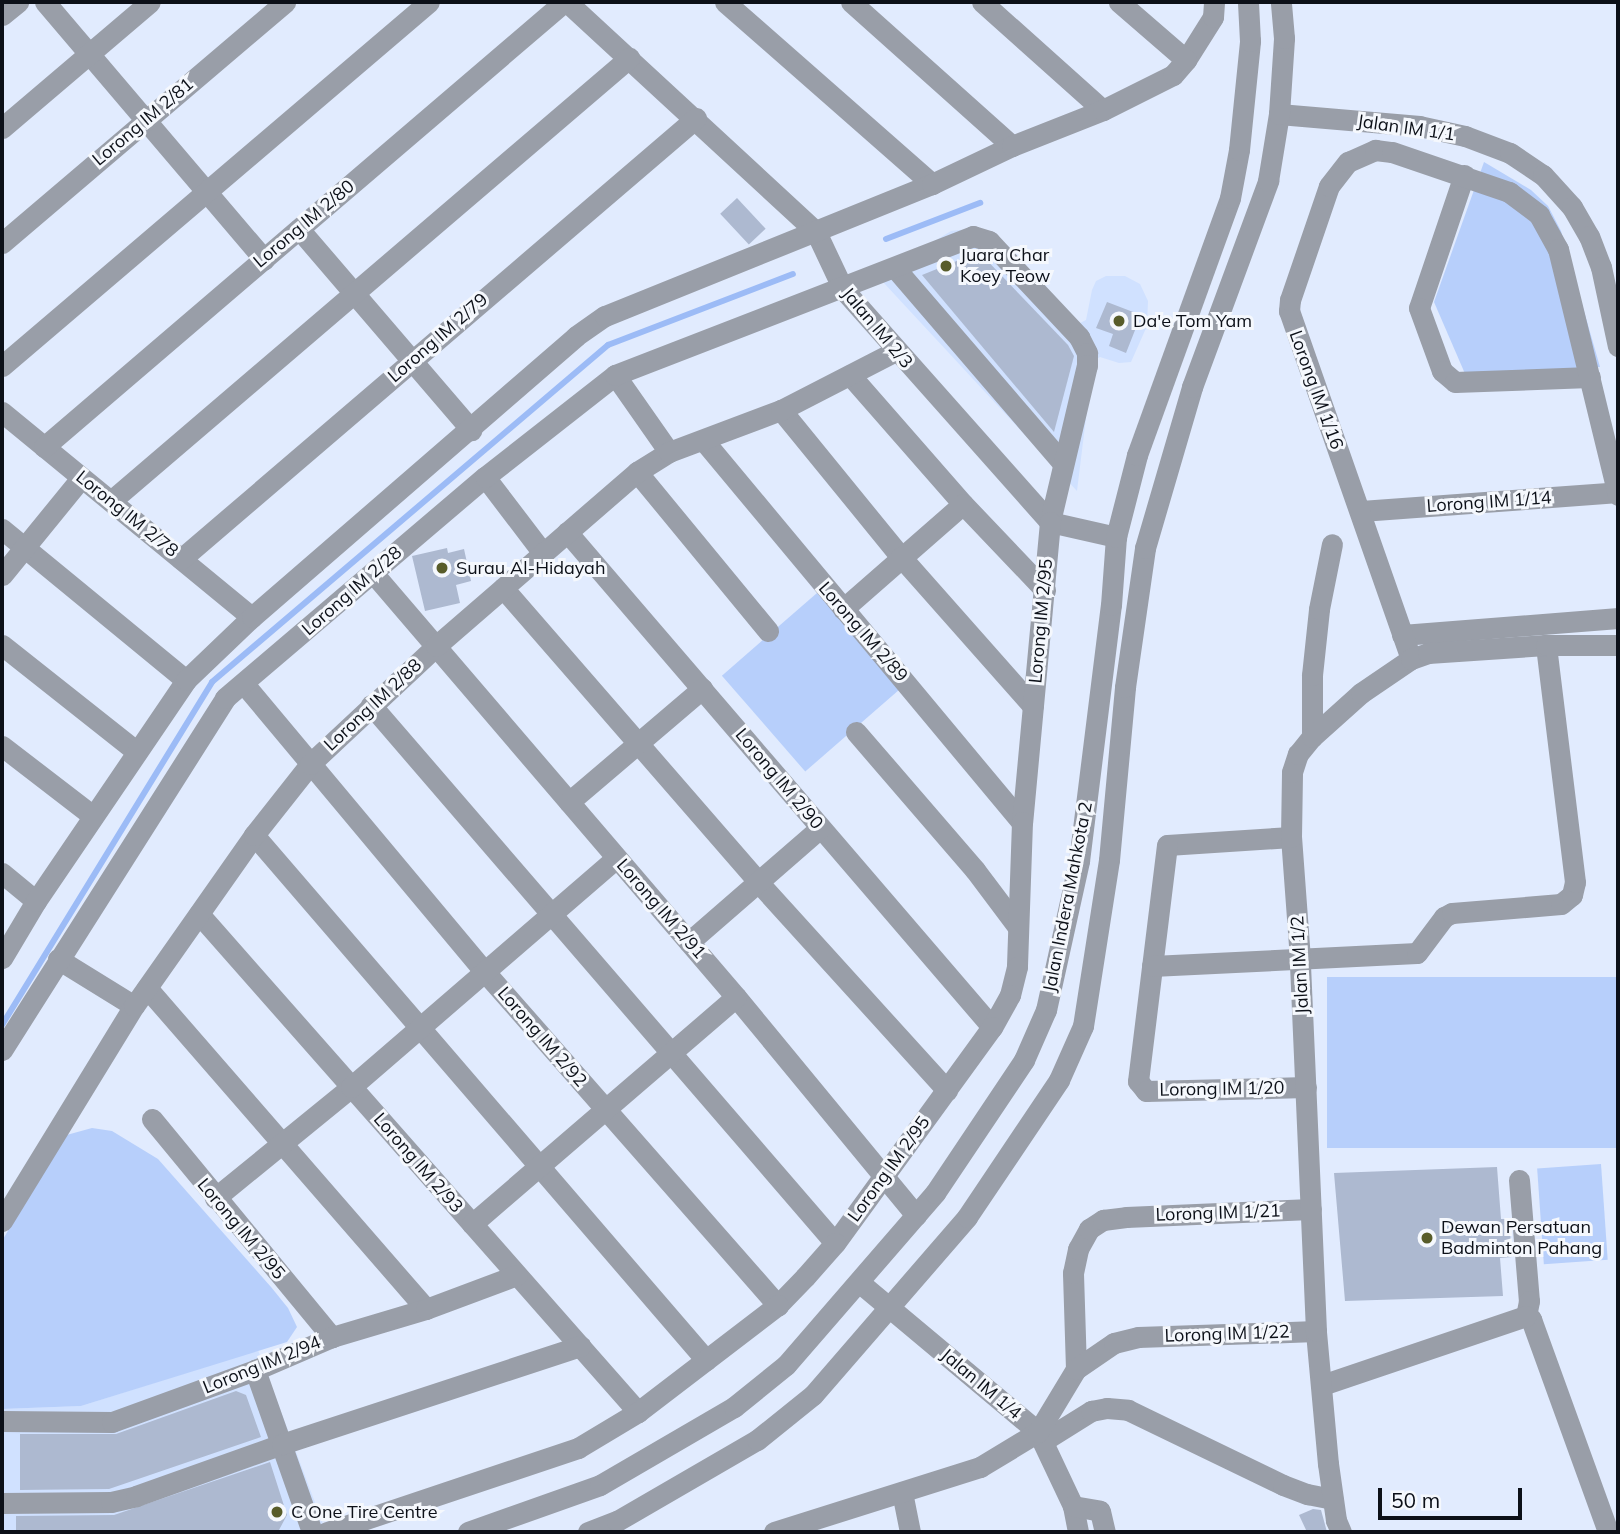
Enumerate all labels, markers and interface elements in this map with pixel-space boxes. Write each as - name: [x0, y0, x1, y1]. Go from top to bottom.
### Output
- street label: Lorong IM 2/81: [88, 74, 198, 170]
- street label: Jalan IM 1/1: [1356, 110, 1456, 146]
- street label: Lorong IM 2/80: [249, 176, 359, 272]
- place label: Juara Char Koey Teow: [960, 245, 1050, 288]
- marker: Juara Char Koey Teow: [938, 258, 954, 274]
- street label: Jalan IM 2/3: [837, 283, 917, 373]
- street label: Lorong IM 2/79: [384, 289, 492, 387]
- place label: Da'e Tom Yam: [1133, 310, 1252, 332]
- marker: Da'e Tom Yam: [1111, 313, 1127, 329]
- street label: Lorong IM 1/16: [1284, 328, 1348, 452]
- street label: Lorong IM 2/78: [72, 466, 182, 562]
- street label: Lorong IM 1/14: [1426, 487, 1552, 517]
- street label: Lorong IM 2/28: [298, 542, 406, 640]
- place label: Surau Al-Hidayah: [456, 557, 605, 579]
- street label: Lorong IM 2/95: [1025, 558, 1057, 684]
- marker: Surau Al-Hidayah: [434, 560, 450, 576]
- street label: Lorong IM 2/89: [814, 578, 912, 686]
- street label: Lorong IM 2/88: [320, 654, 426, 756]
- street label: Lorong IM 2/90: [731, 724, 827, 834]
- street label: Jalan Indera Mahkota 2: [1039, 800, 1097, 994]
- street label: Lorong IM 2/91: [612, 855, 710, 963]
- street label: Jalan IM 1/2: [1287, 915, 1313, 1015]
- street label: Lorong IM 2/92: [493, 983, 591, 1091]
- street label: Lorong IM 1/20: [1159, 1077, 1285, 1101]
- street label: Lorong IM 2/93: [369, 1109, 467, 1217]
- street label: Lorong IM 2/95: [843, 1112, 935, 1226]
- street label: Lorong IM 2/95: [193, 1174, 289, 1284]
- street label: Lorong IM 1/21: [1155, 1200, 1281, 1226]
- place label: Dewan Persatuan Badminton Pahang: [1441, 1217, 1602, 1260]
- marker: Dewan Persatuan Badminton Pahang: [1419, 1230, 1435, 1246]
- street label: Lorong IM 1/22: [1164, 1321, 1290, 1347]
- street label: Lorong IM 2/94: [200, 1332, 324, 1398]
- street label: Jalan IM 1/4: [936, 1344, 1026, 1424]
- scale bar: [1382, 1474, 1526, 1518]
- text: 50 m: [1391, 1487, 1440, 1513]
- place label: C One Tire Centre: [291, 1501, 438, 1523]
- marker: C One Tire Centre: [269, 1504, 285, 1520]

